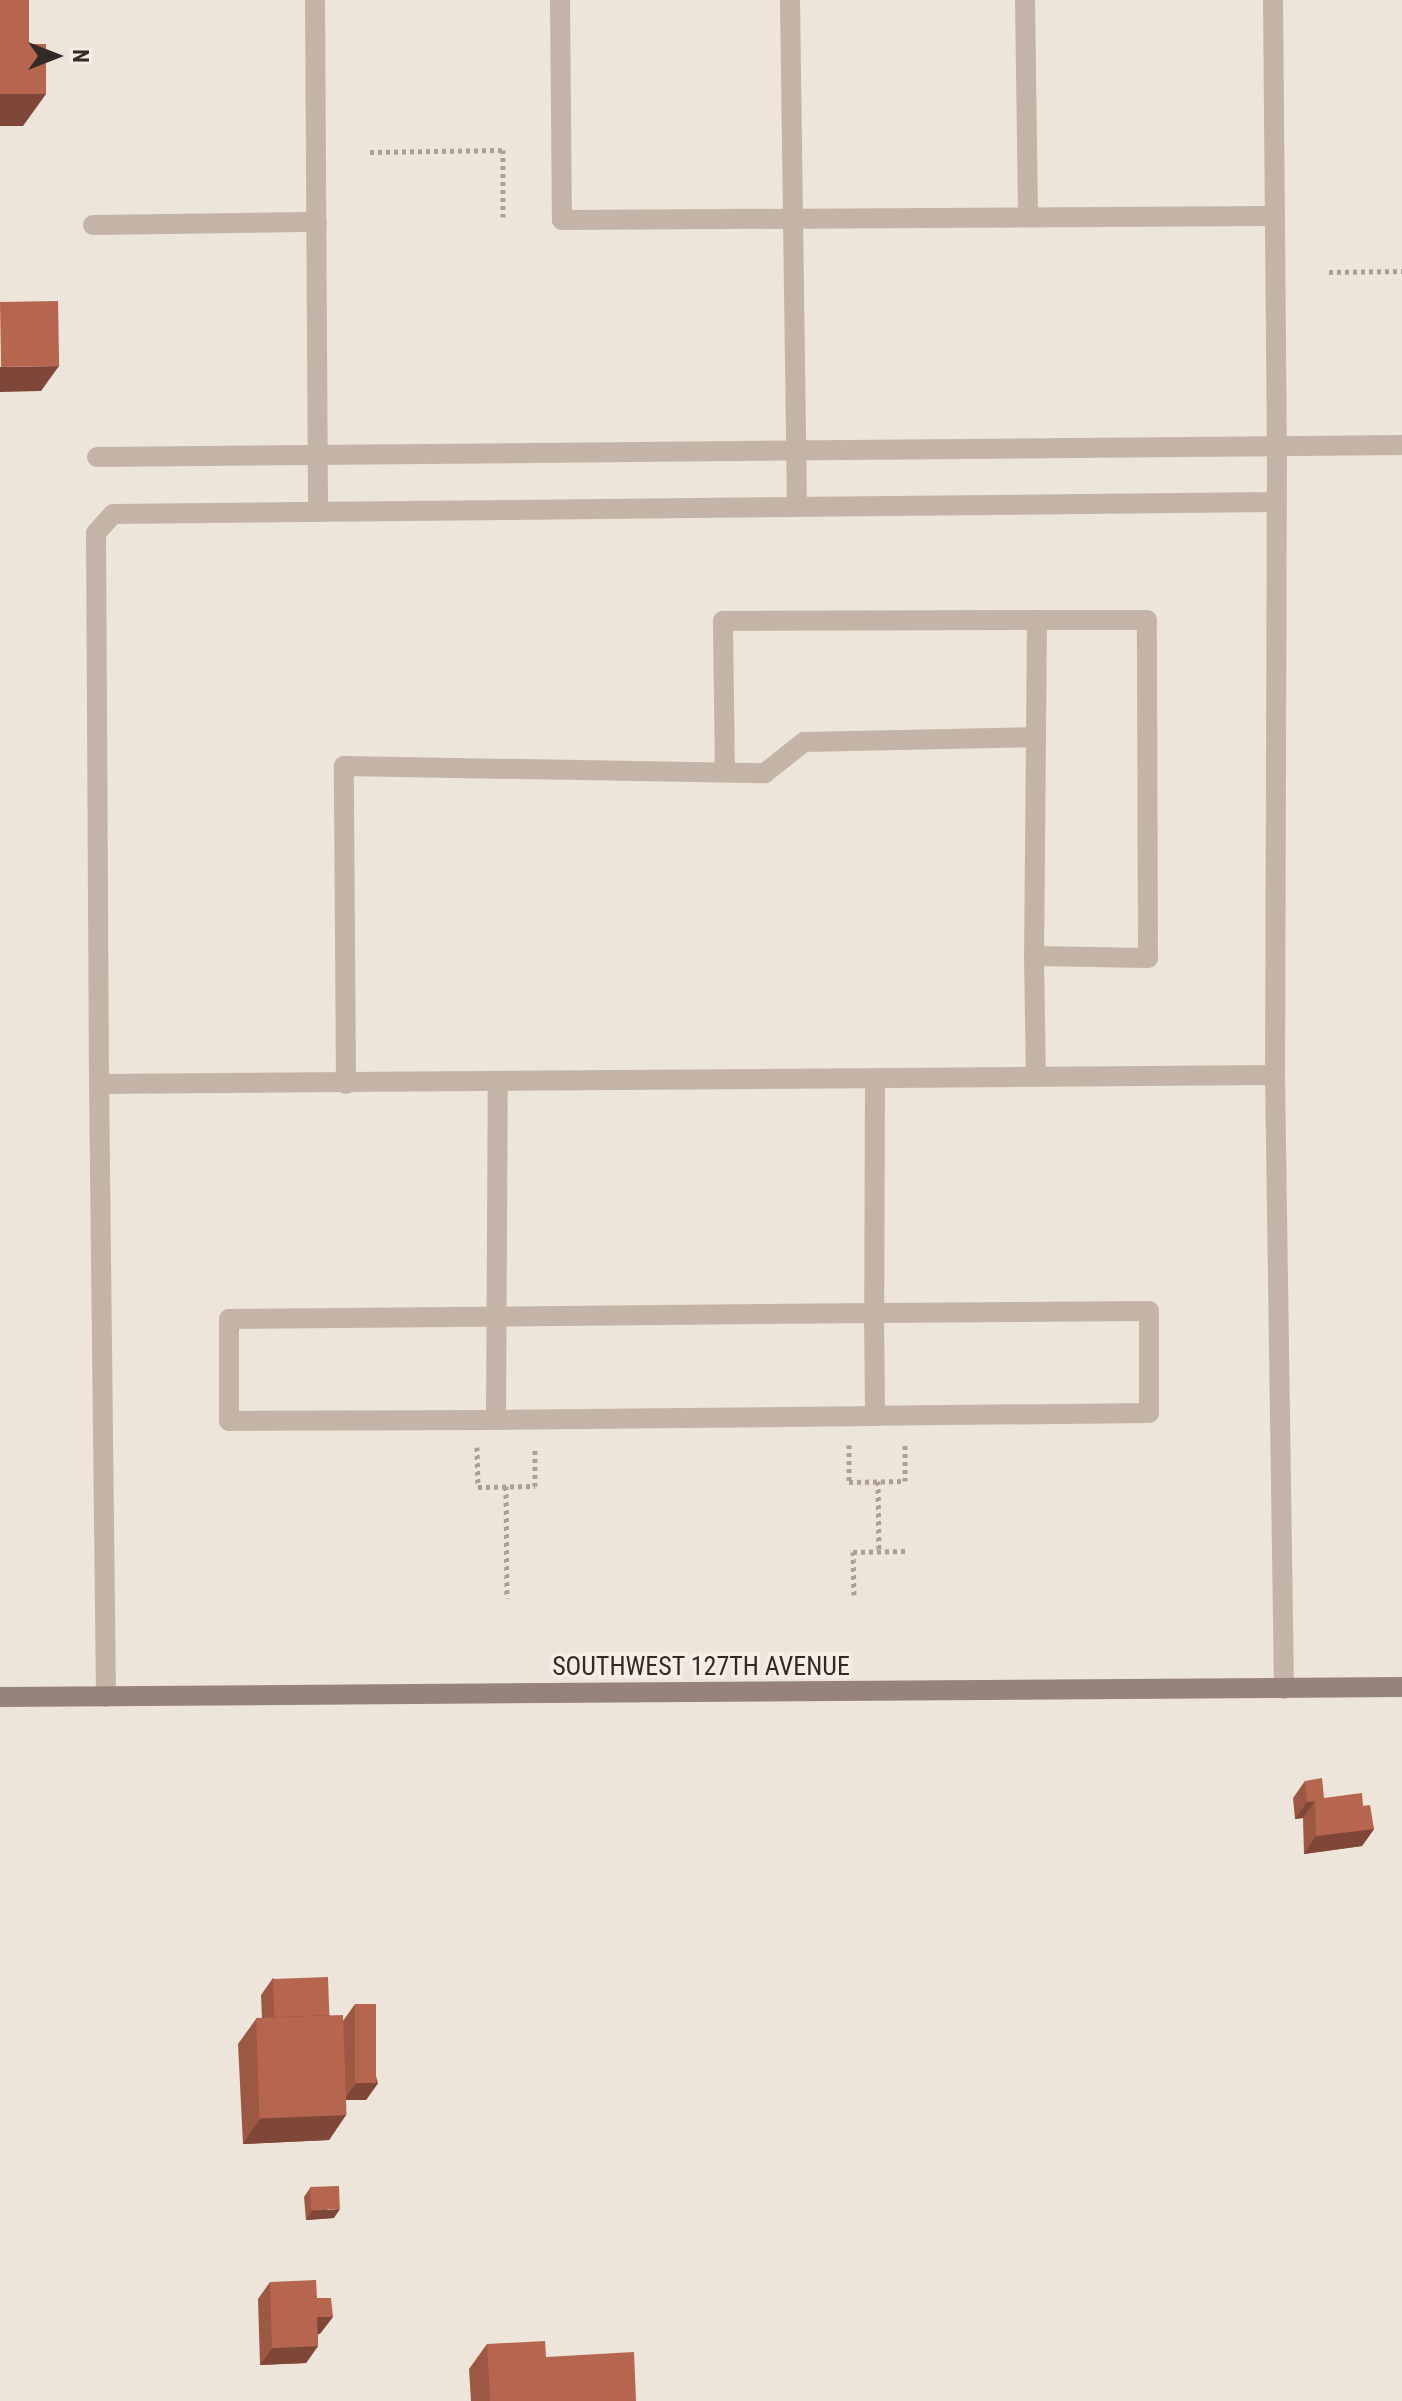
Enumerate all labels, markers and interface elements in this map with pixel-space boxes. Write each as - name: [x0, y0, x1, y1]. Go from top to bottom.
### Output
- north arrow: [16, 16, 96, 96]
- text: N: [68, 49, 93, 63]
- street label: SOUTHWEST 127TH AVENUE: [552, 1651, 850, 1683]

